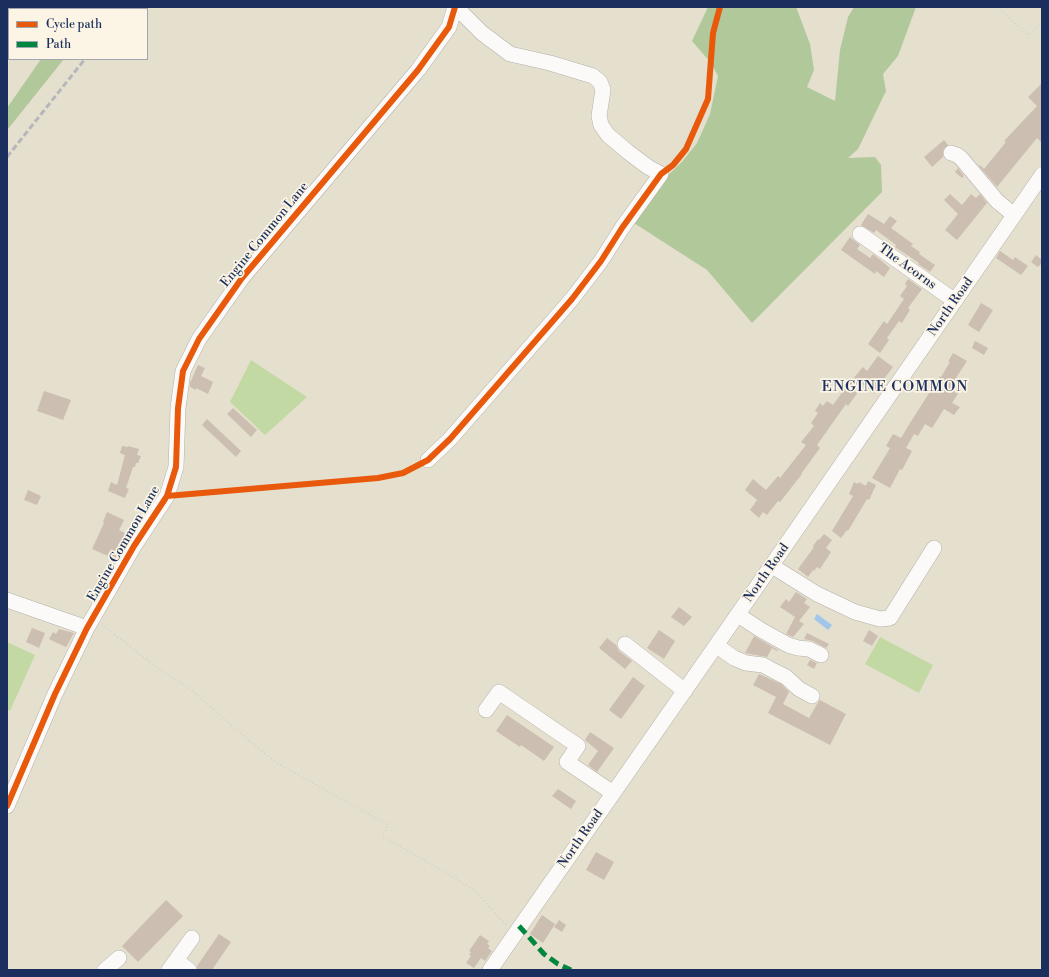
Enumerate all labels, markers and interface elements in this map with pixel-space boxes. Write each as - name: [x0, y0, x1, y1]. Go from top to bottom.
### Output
- legend: [8, 8, 148, 60]
- text: Cycle path: [46, 17, 102, 32]
- text: Path: [46, 37, 71, 52]
- street label: Engine Common Lane: [218, 179, 312, 291]
- street label: The Acorns: [875, 241, 939, 293]
- street label: North Road: [925, 275, 977, 339]
- district label: ENGINE COMMON: [822, 378, 968, 396]
- street label: Engine Common Lane: [84, 483, 164, 605]
- street label: North Road: [741, 541, 793, 605]
- street label: North Road: [555, 807, 607, 871]

